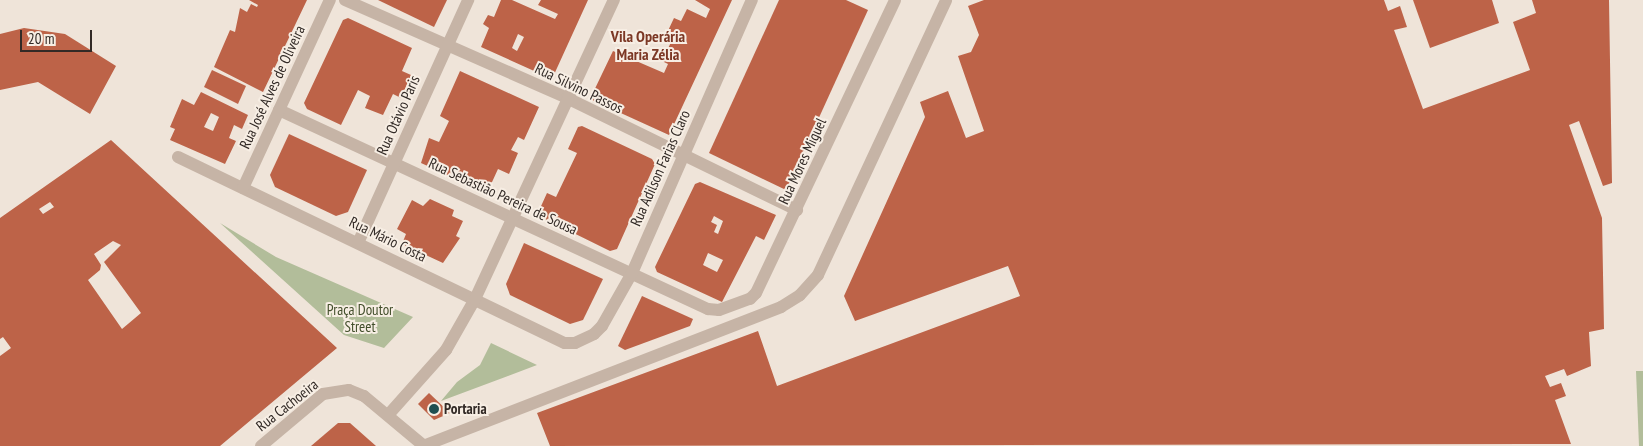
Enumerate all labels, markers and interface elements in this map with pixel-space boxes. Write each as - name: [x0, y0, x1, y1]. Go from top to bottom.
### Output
- scale bar: [22, 20, 95, 52]
- street label: Rua José Alves de Oliveira: [235, 22, 309, 152]
- district label: Vila Operária Maria Zélia: [611, 26, 685, 64]
- text: 20 m: [28, 29, 54, 48]
- street label: Rua Silvino Passos: [532, 59, 626, 117]
- street label: Rua Otávio Paris: [373, 73, 423, 157]
- street label: Rua Adilson Farias Claro: [626, 107, 694, 229]
- street label: Rua Mores Miguel: [774, 115, 830, 207]
- street label: Rua Sebastião Pereira de Sousa: [426, 154, 580, 238]
- street label: Rua Mário Costa: [346, 213, 430, 265]
- park label: Praça Doutor Street: [327, 300, 393, 335]
- street label: Rua Cachoeira: [252, 375, 322, 435]
- place label: Portaria: [444, 400, 487, 418]
- marker: Portaria: [428, 403, 440, 415]

